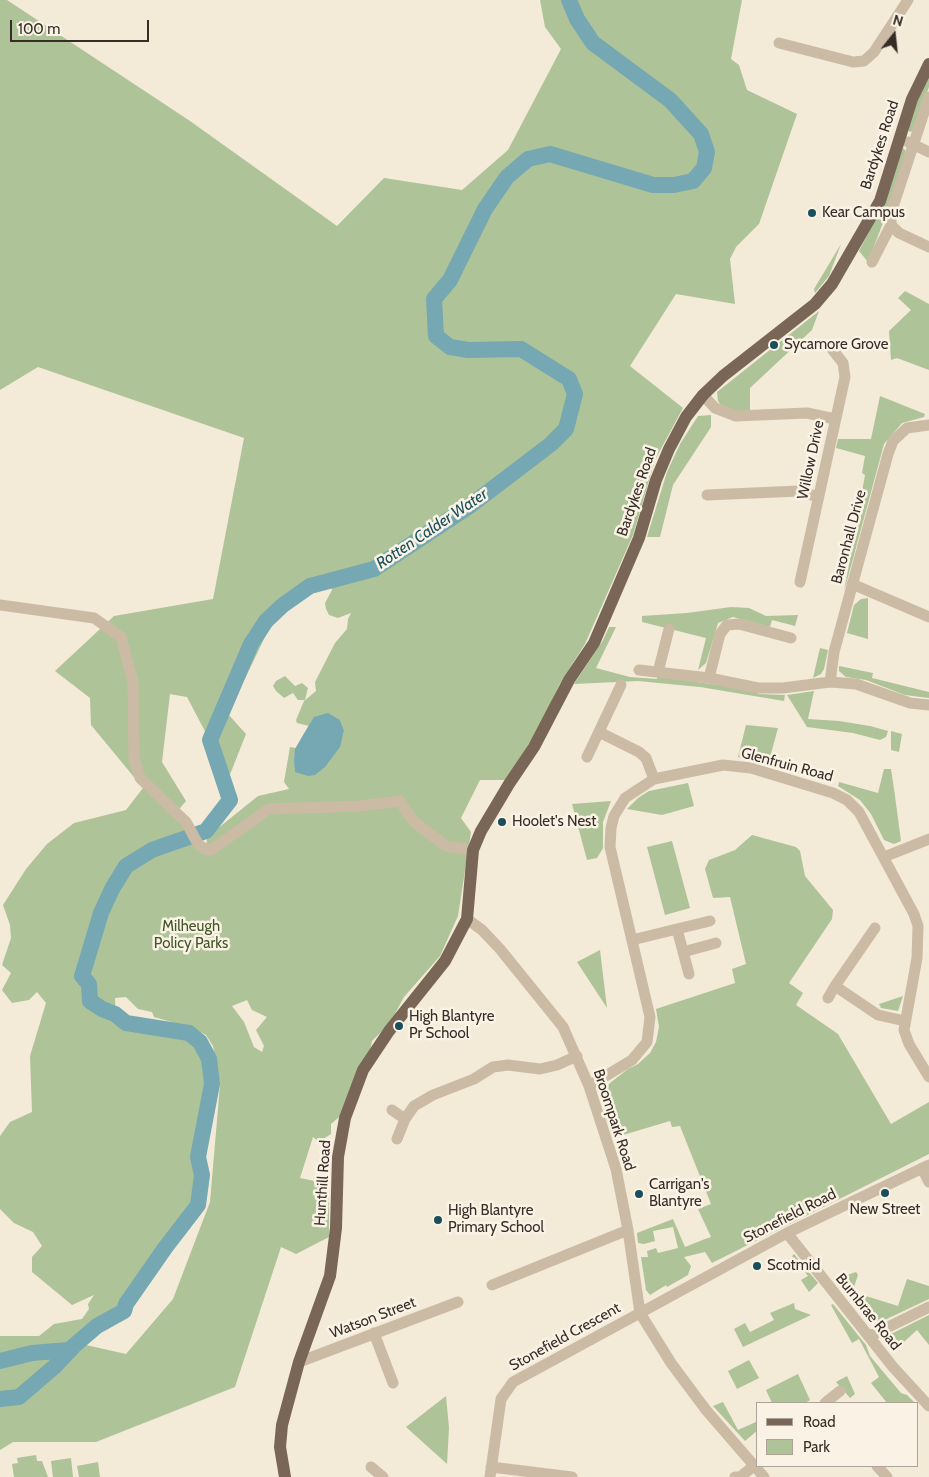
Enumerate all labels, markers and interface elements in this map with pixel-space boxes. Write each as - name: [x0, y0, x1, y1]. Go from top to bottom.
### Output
- scale bar: [12, 10, 151, 42]
- north arrow: [869, 10, 919, 60]
- text: N: [891, 11, 905, 31]
- text: 100 m: [18, 20, 60, 38]
- street label: Bardykes Road: [857, 98, 903, 192]
- place label: Kear Campus: [822, 204, 905, 222]
- marker: Kear Campus: [806, 207, 818, 219]
- place label: Sycamore Grove: [784, 336, 889, 354]
- marker: Sycamore Grove: [768, 339, 780, 351]
- street label: Willow Drive: [794, 419, 828, 501]
- street label: Bardykes Road: [613, 445, 661, 539]
- water label: Rotten Calder Water: [373, 485, 491, 573]
- street label: Baronhall Drive: [828, 488, 870, 586]
- street label: Glenfruin Road: [739, 744, 835, 786]
- place label: Hoolet's Nest: [512, 813, 596, 831]
- marker: Hoolet's Nest: [496, 816, 508, 828]
- park label: Milheugh Policy Parks: [154, 918, 228, 953]
- place label: High Blantyre Pr School: [409, 1008, 494, 1043]
- marker: High Blantyre Pr School: [393, 1020, 405, 1032]
- street label: Broompark Road: [589, 1067, 639, 1173]
- street label: Hunthill Road: [311, 1140, 335, 1226]
- place label: Carrigan's Blantyre: [649, 1176, 709, 1211]
- street label: Stonefield Road: [741, 1185, 839, 1247]
- marker: New Street: [879, 1187, 891, 1199]
- marker: Carrigan's Blantyre: [633, 1188, 645, 1200]
- place label: New Street: [850, 1201, 920, 1219]
- place label: High Blantyre Primary School: [448, 1202, 544, 1237]
- marker: High Blantyre Primary School: [432, 1214, 444, 1226]
- place label: Scotmid: [767, 1257, 820, 1275]
- marker: Scotmid: [751, 1260, 763, 1272]
- street label: Burnbrae Road: [832, 1270, 904, 1354]
- street label: Watson Street: [328, 1293, 418, 1343]
- street label: Stonefield Crescent: [506, 1299, 624, 1375]
- legend: [756, 1402, 919, 1467]
- text: Road: [803, 1413, 836, 1431]
- text: Park: [803, 1438, 830, 1456]

